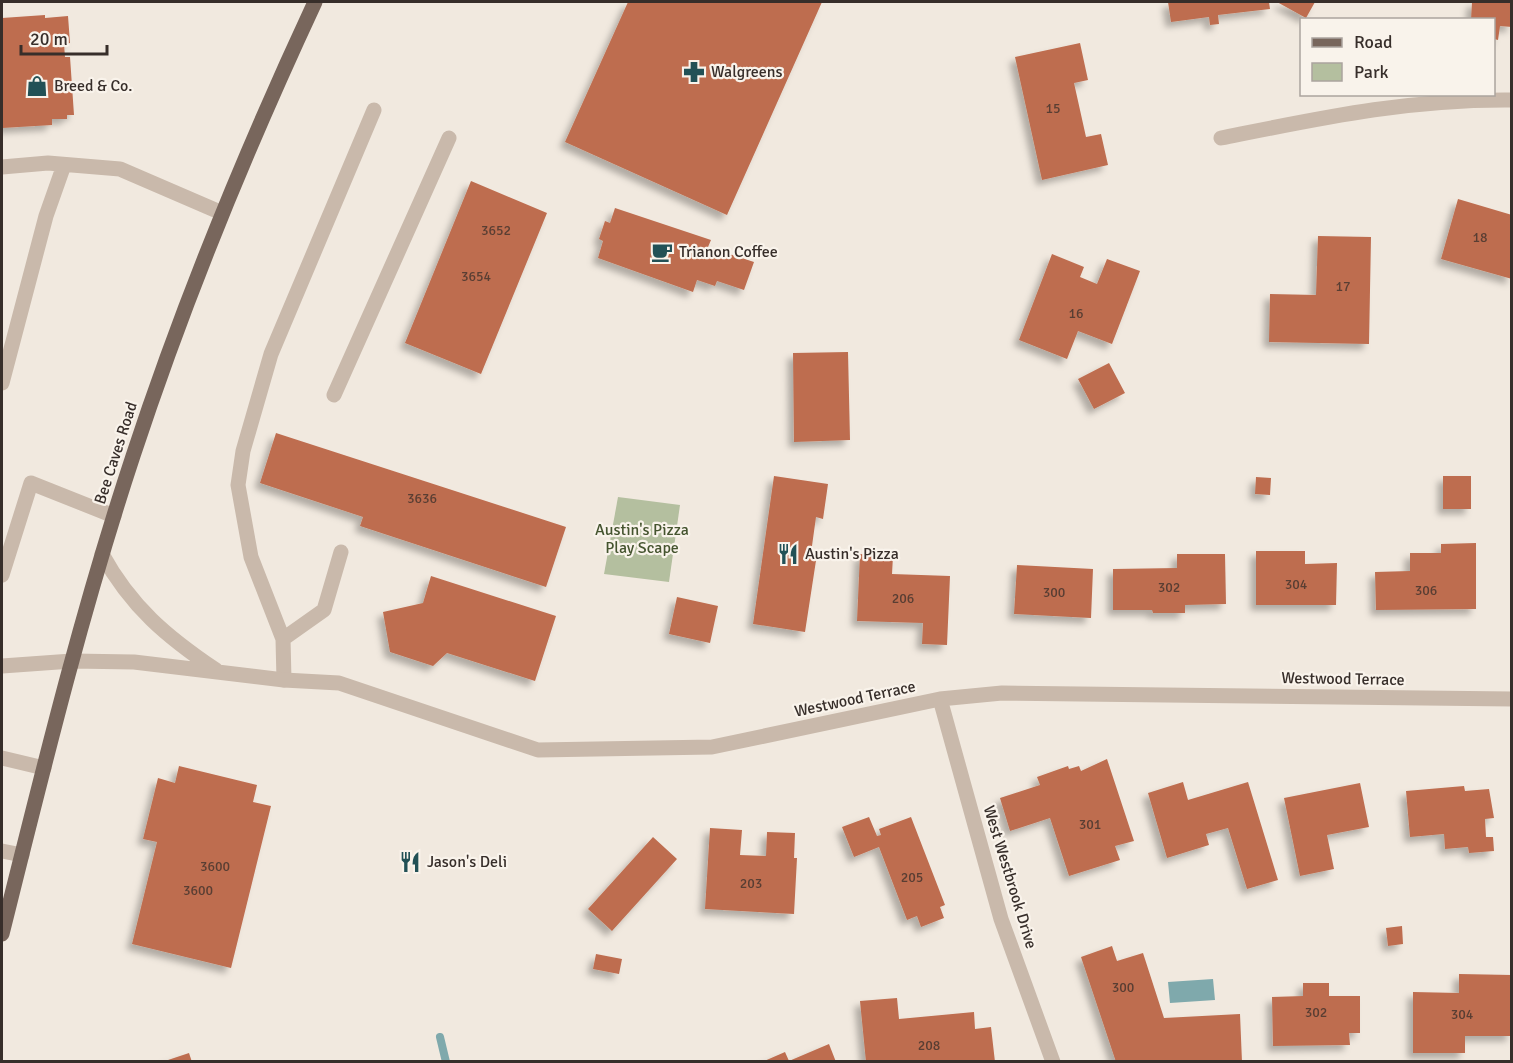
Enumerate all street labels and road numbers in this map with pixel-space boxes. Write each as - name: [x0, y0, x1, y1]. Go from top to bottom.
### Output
- street label: Bee Caves Road: [90, 399, 142, 507]
- street label: Westwood Terrace: [1281, 668, 1405, 690]
- street label: Westwood Terrace: [793, 676, 917, 722]
- street label: West Westbrook Drive: [979, 803, 1041, 951]

